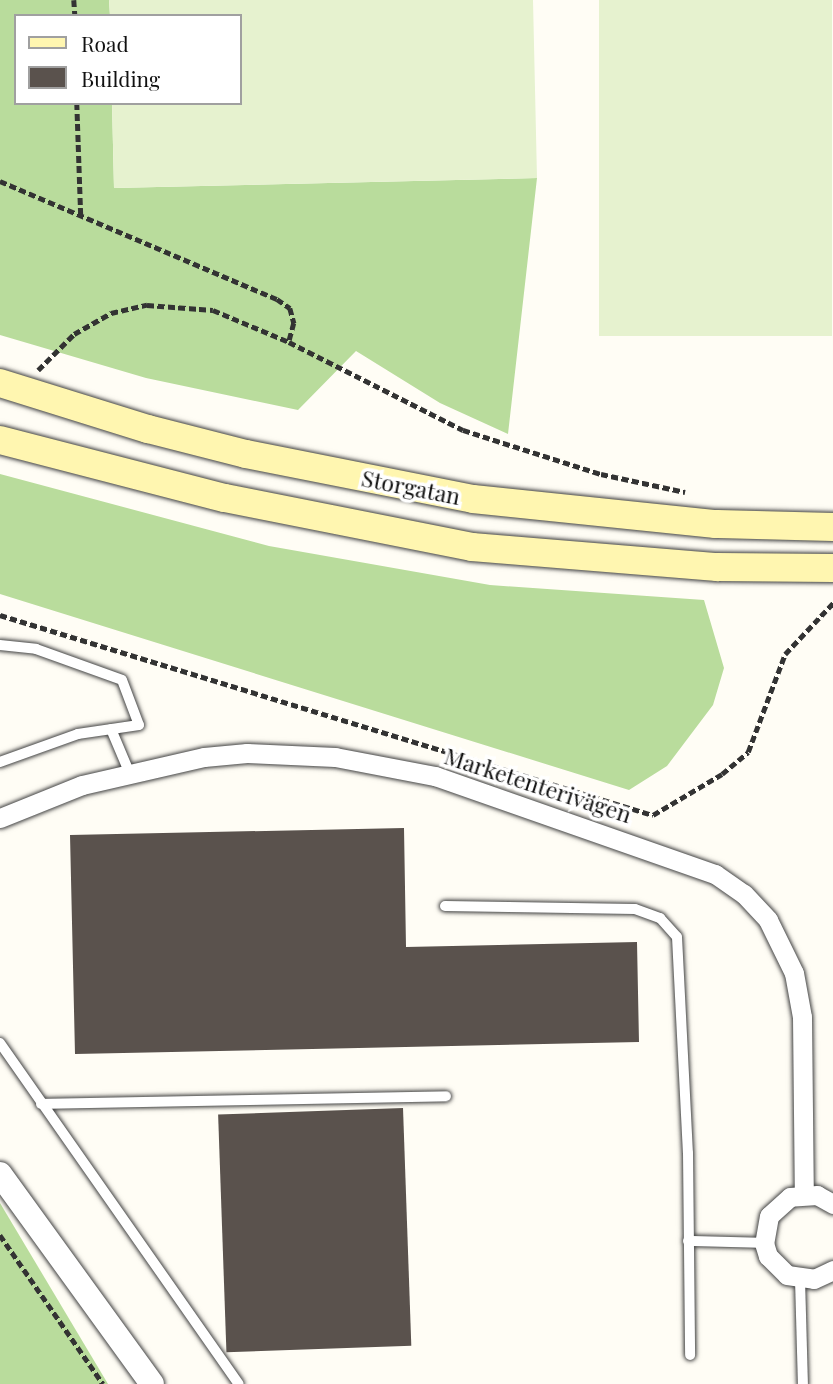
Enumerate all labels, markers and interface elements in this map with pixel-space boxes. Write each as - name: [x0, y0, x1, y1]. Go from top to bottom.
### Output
- legend: [14, 14, 242, 105]
- text: Road: [81, 29, 129, 57]
- text: Building: [81, 64, 160, 92]
- street label: Storgatan: [359, 464, 463, 510]
- street label: Marketenterivägen: [441, 742, 635, 828]

